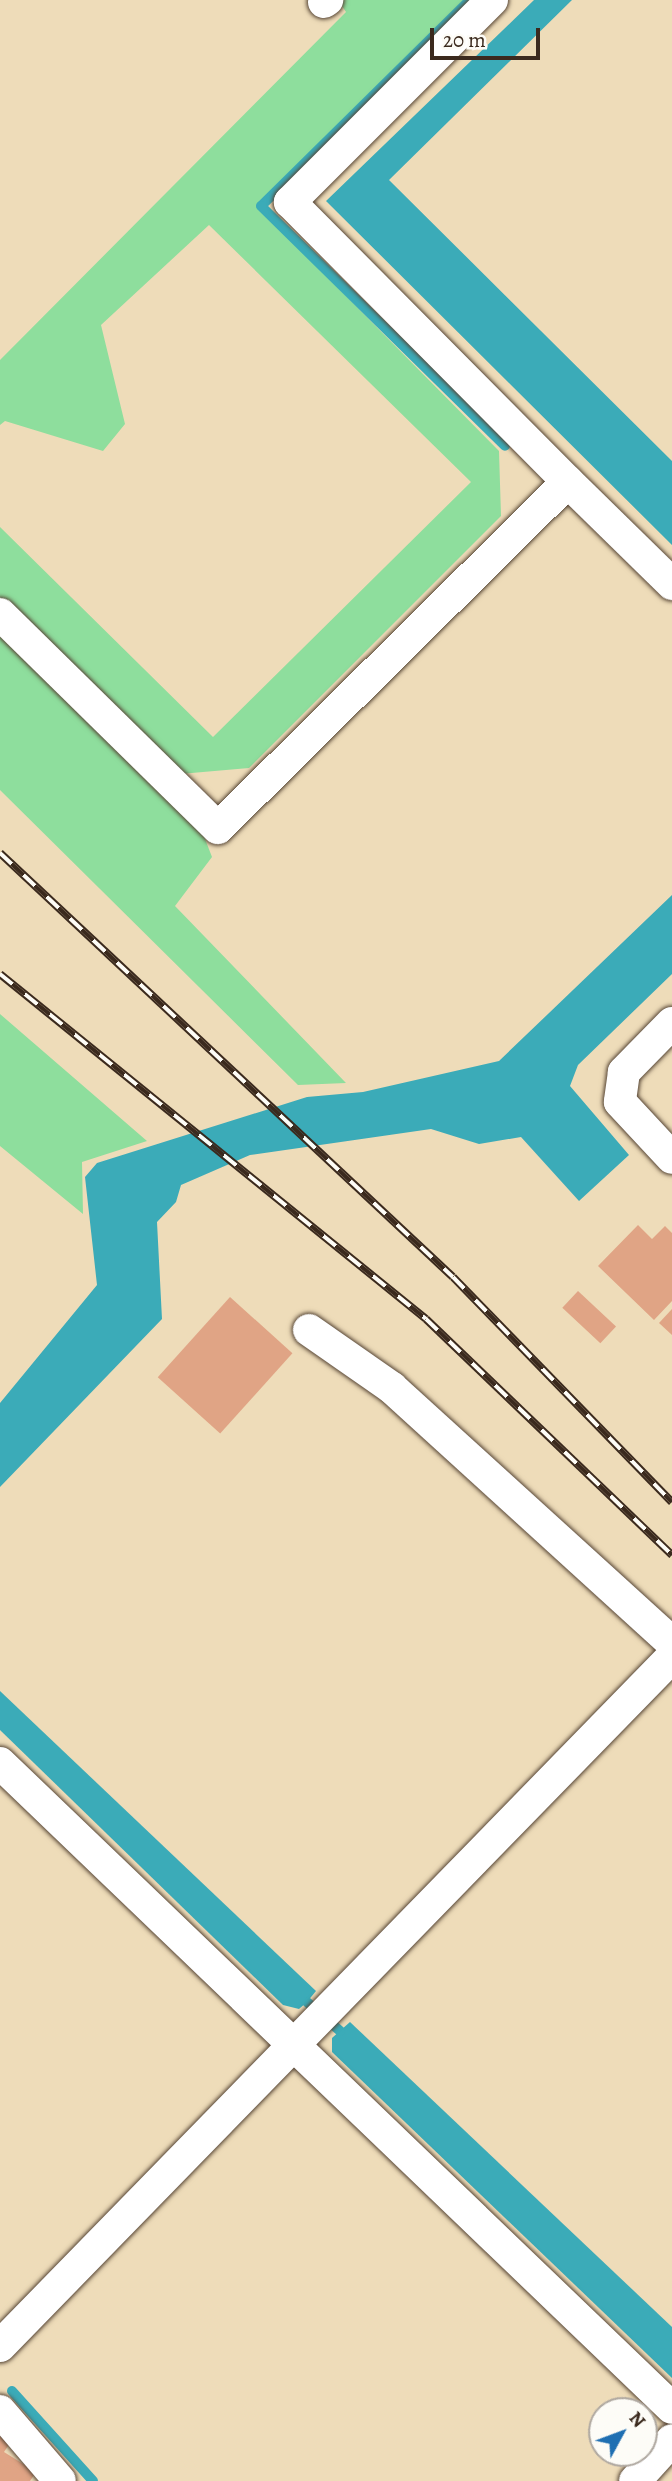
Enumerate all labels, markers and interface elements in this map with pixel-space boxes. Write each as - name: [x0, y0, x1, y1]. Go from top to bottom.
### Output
- scale bar: [434, 14, 544, 58]
- text: 20 m: [443, 26, 486, 54]
- north arrow: [588, 2397, 658, 2467]
- text: N: [623, 2406, 652, 2433]

